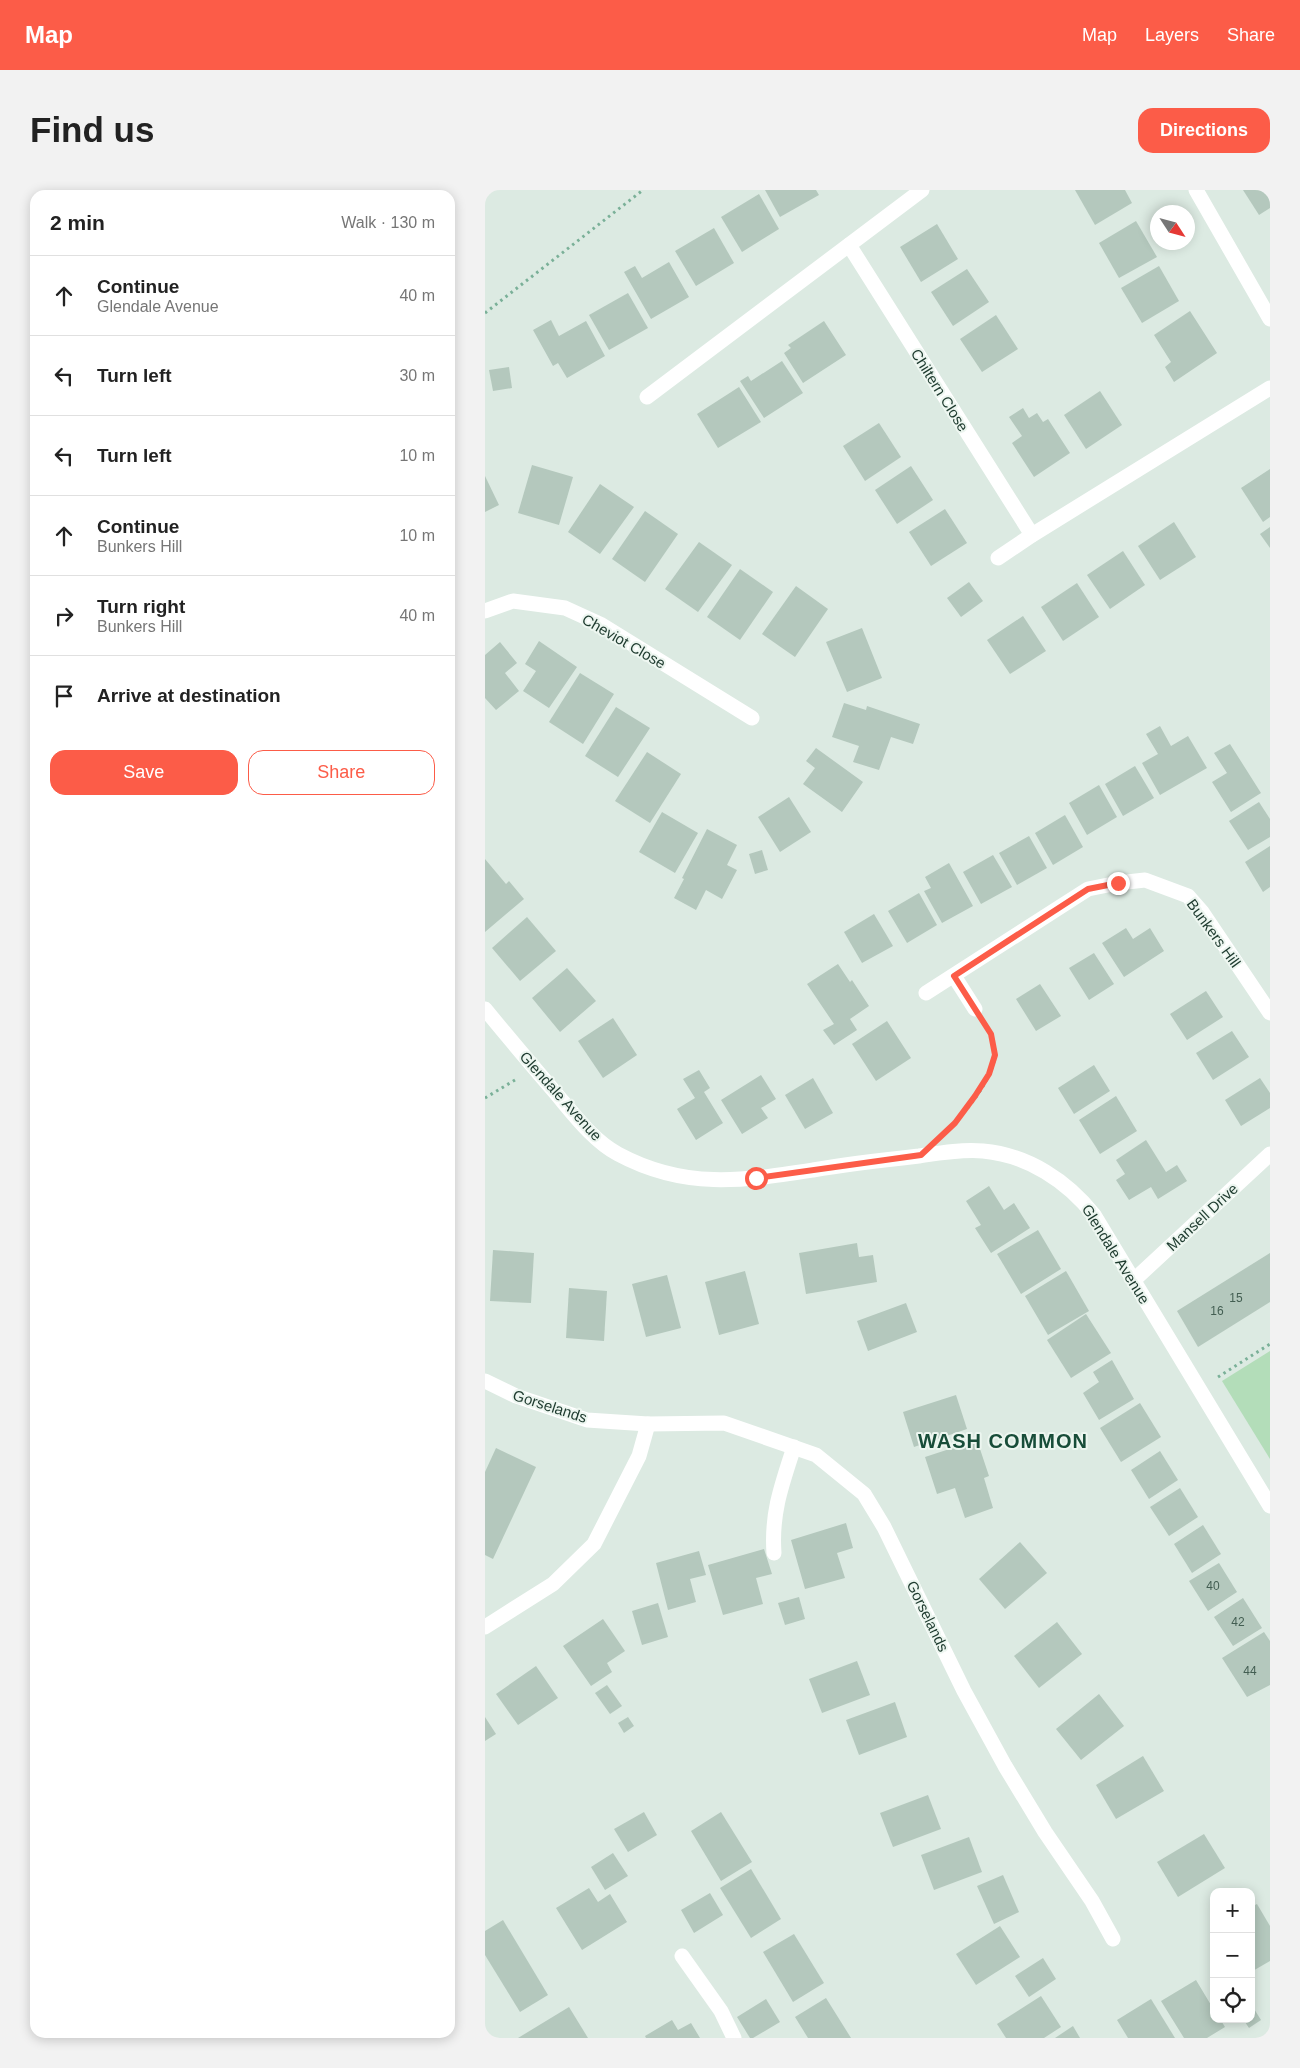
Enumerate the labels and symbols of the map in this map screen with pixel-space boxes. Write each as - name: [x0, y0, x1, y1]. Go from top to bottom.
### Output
- north arrow: [1150, 205, 1195, 250]
- street label: Chiltern Close: [908, 346, 972, 434]
- street label: Cheviot Close: [579, 610, 669, 672]
- route end: [1107, 872, 1130, 895]
- street label: Bunkers Hill: [1184, 896, 1244, 970]
- street label: Glendale Avenue: [517, 1048, 605, 1144]
- route start: [745, 1167, 768, 1190]
- street label: Mansell Drive: [1163, 1180, 1241, 1254]
- street label: Glendale Avenue: [1079, 1201, 1153, 1307]
- house number: 15: [1229, 1291, 1243, 1305]
- house number: 16: [1210, 1304, 1224, 1318]
- street label: Gorselands: [511, 1386, 589, 1426]
- district label: WASH COMMON: [918, 1430, 1088, 1452]
- street label: Gorselands: [904, 1578, 952, 1654]
- house number: 40: [1206, 1579, 1220, 1593]
- house number: 42: [1231, 1615, 1245, 1629]
- house number: 44: [1243, 1664, 1257, 1678]

